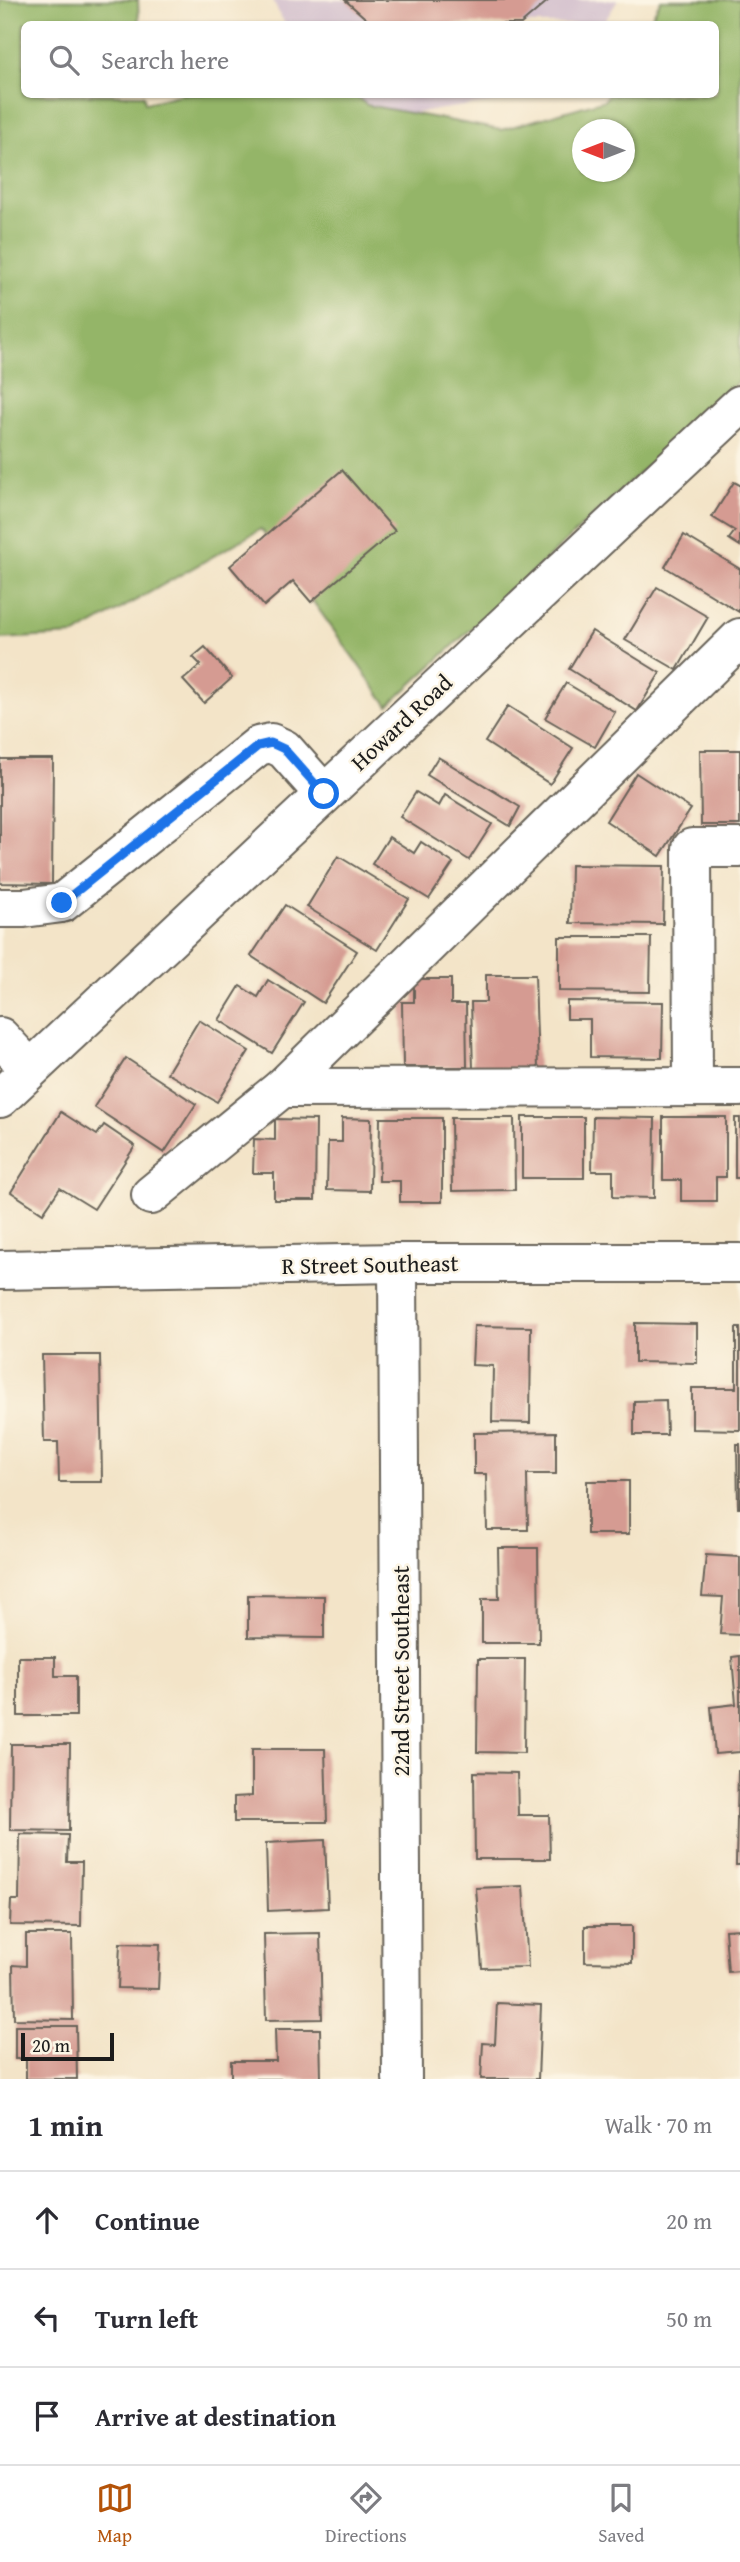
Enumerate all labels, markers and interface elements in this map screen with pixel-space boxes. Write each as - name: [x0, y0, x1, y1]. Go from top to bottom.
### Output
- search box: [21, 21, 719, 98]
- text: Search here: [101, 40, 229, 79]
- icon: search: [45, 41, 83, 79]
- north arrow: [572, 119, 635, 182]
- street label: Howard Road: [343, 666, 460, 778]
- route start: [308, 778, 339, 809]
- route end: [46, 887, 77, 918]
- street label: R Street Southeast: [281, 1246, 459, 1282]
- street label: 22nd Street Southeast: [384, 1565, 417, 1777]
- scale bar: [21, 2030, 114, 2062]
- text: 20 m: [32, 2031, 70, 2059]
- text: 1 min: [28, 2103, 103, 2147]
- text: Walk · 70 m: [604, 2108, 712, 2141]
- icon: ahead: [28, 2201, 66, 2239]
- text: Continue: [95, 2201, 200, 2240]
- text: 20 m: [666, 2204, 712, 2237]
- icon: left: [28, 2299, 66, 2337]
- text: Turn left: [95, 2299, 198, 2338]
- text: 50 m: [666, 2302, 712, 2335]
- icon: arrive: [28, 2397, 66, 2435]
- text: Arrive at destination: [95, 2397, 336, 2436]
- tab: Map: [96, 2479, 134, 2549]
- tab: Directions: [325, 2479, 407, 2549]
- tab: Saved: [598, 2479, 644, 2549]

